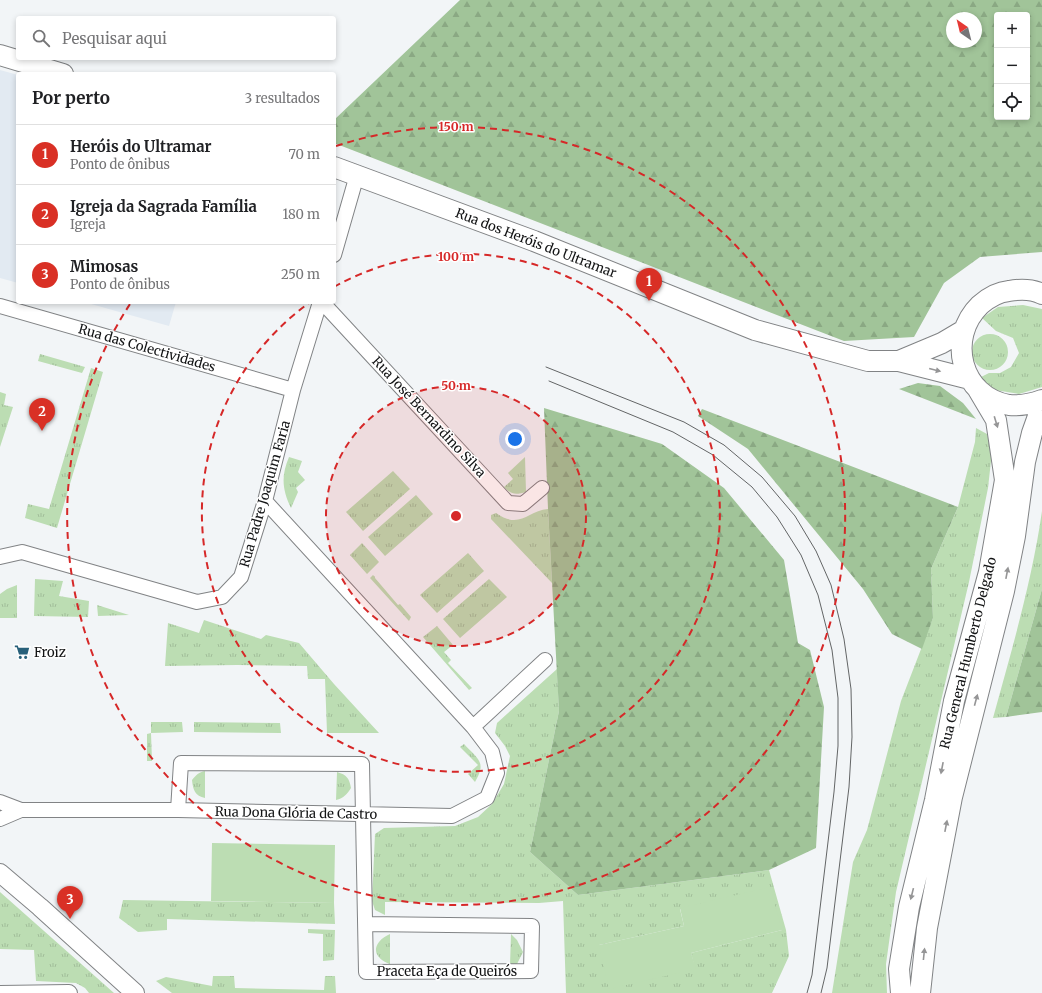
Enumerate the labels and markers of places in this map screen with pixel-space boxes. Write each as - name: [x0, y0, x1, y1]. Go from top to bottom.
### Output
- pin: 1: [636, 268, 662, 301]
- pin: 2: [29, 398, 55, 431]
- centre of rings: [449, 509, 463, 523]
- supermarket icon: Froiz: [13, 643, 31, 661]
- place label: Froiz: [34, 644, 66, 661]
- pin: 3: [57, 886, 83, 919]

